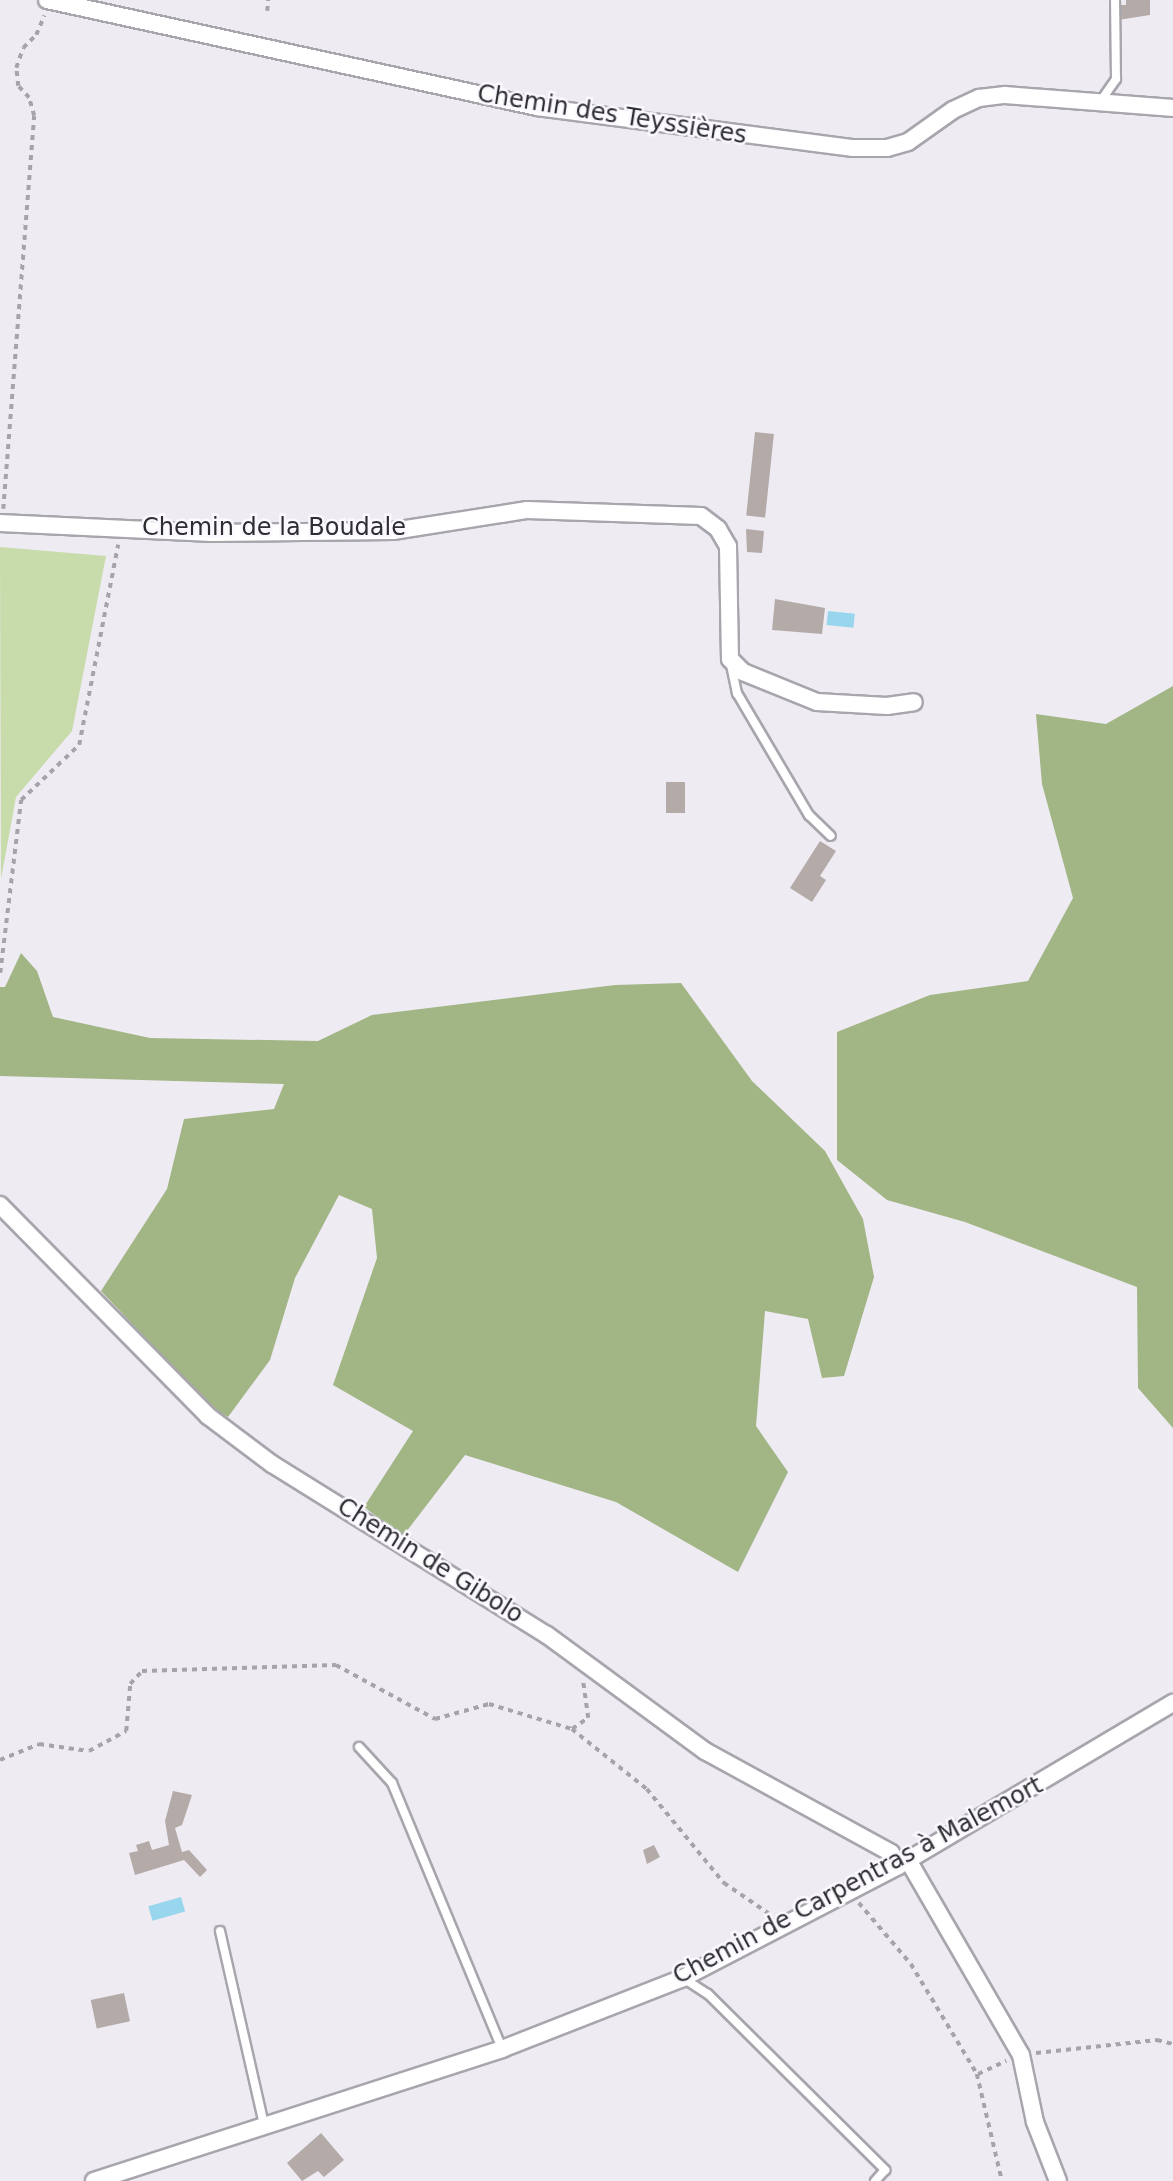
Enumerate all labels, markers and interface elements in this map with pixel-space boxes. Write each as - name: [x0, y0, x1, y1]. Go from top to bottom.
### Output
- street label: Chemin des Teyssières: [475, 79, 749, 151]
- street label: Chemin de la Boudale: [142, 514, 406, 542]
- street label: Chemin de Gibolo: [332, 1492, 528, 1630]
- street label: Chemin de Carpentras à Malemort: [668, 1771, 1048, 1991]

